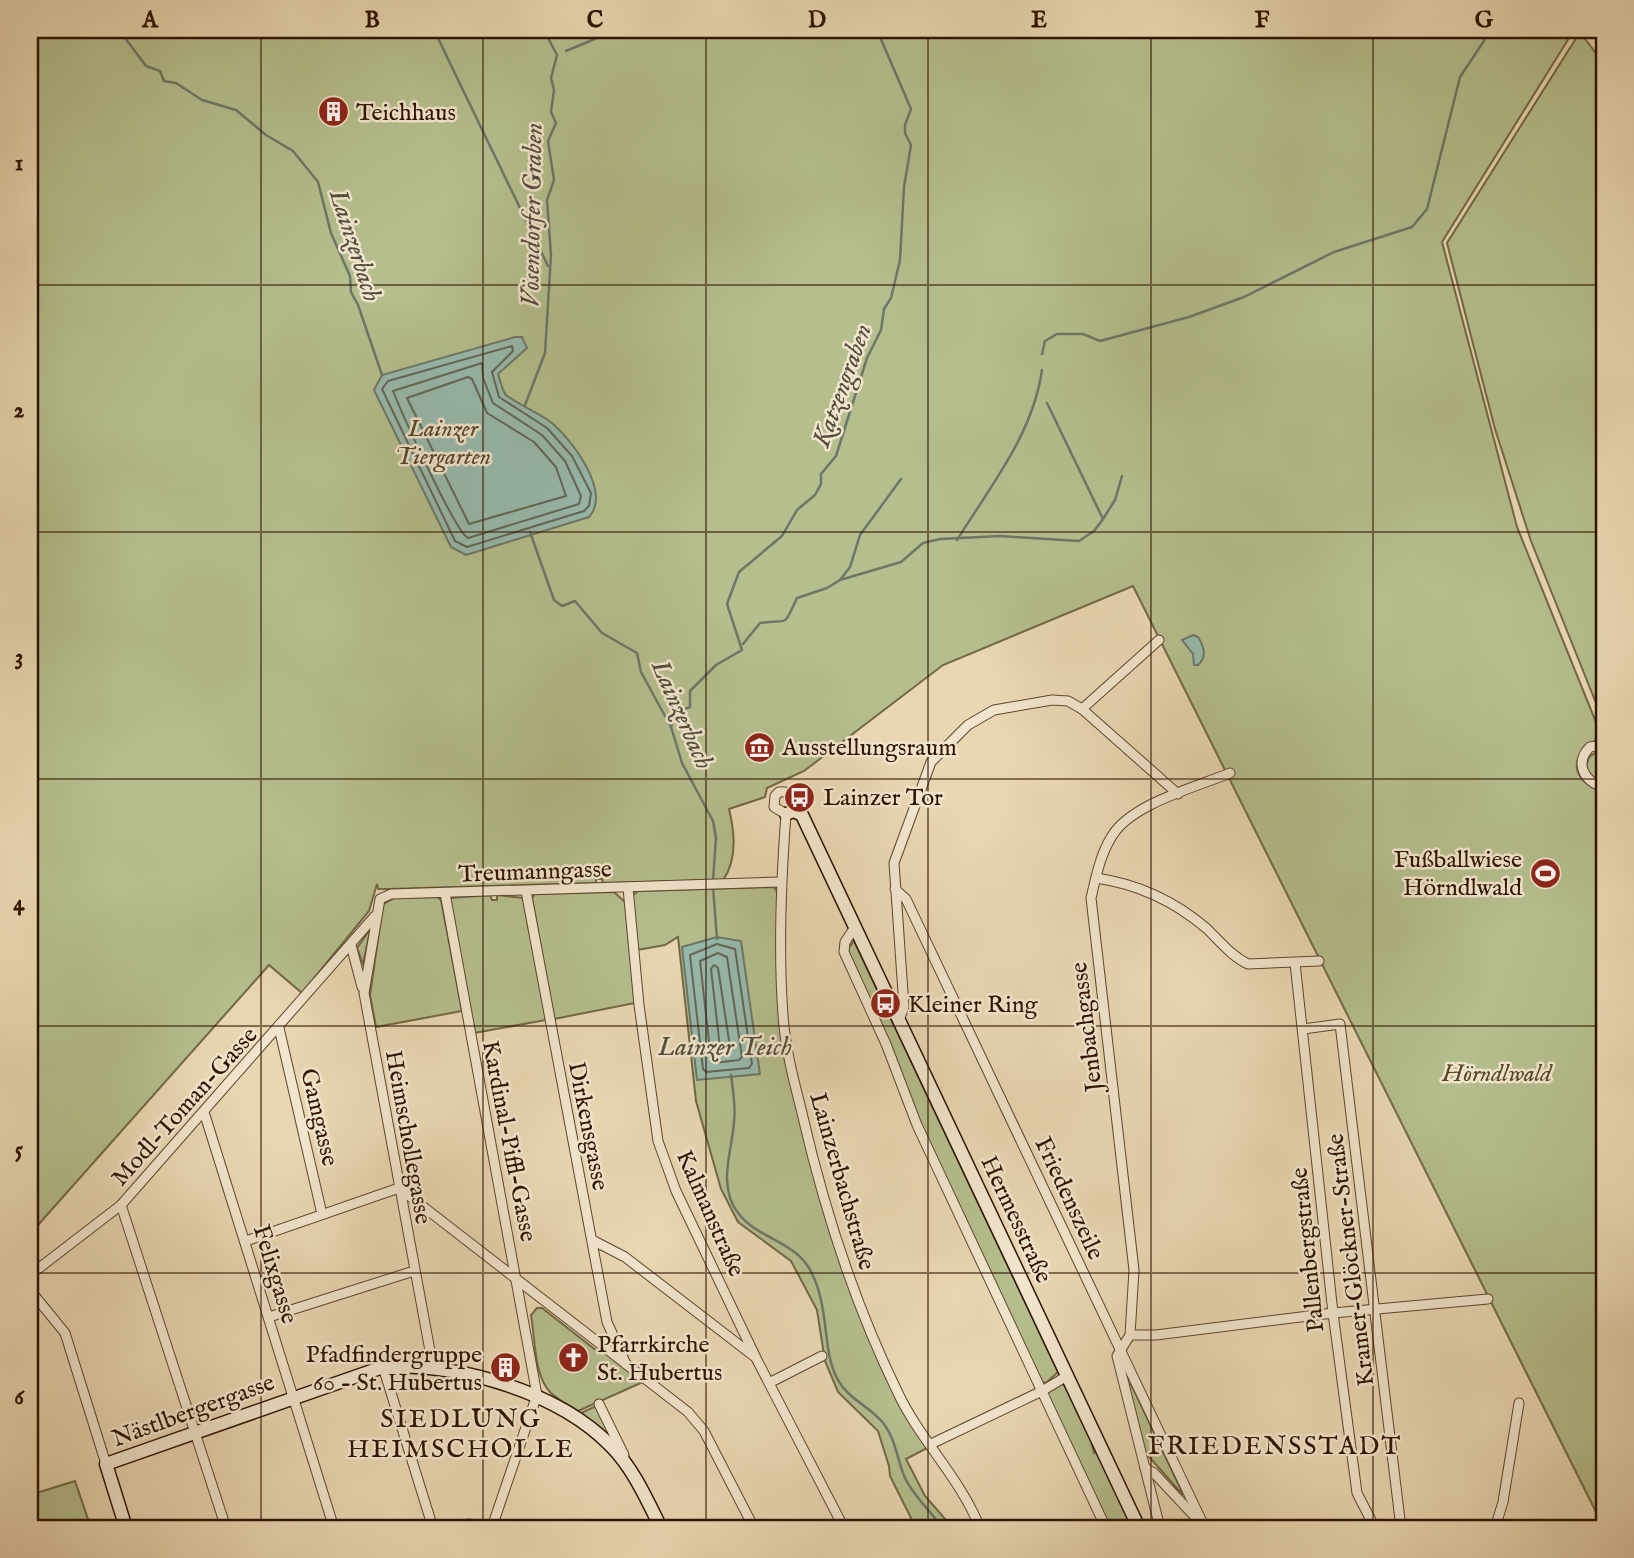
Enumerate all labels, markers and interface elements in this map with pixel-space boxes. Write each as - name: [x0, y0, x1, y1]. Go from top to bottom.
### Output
- text: A: [141, 6, 159, 35]
- text: B: [364, 6, 380, 35]
- text: C: [587, 6, 604, 35]
- text: D: [808, 6, 826, 35]
- text: E: [1031, 6, 1047, 35]
- text: F: [1255, 6, 1270, 35]
- text: G: [1475, 6, 1494, 35]
- building icon: Teichhaus: [316, 95, 350, 129]
- place label: Teichhaus: [356, 98, 456, 129]
- water label: Vösendorfer Graben: [514, 122, 551, 308]
- text: 1: [15, 149, 23, 178]
- water label: Lainzerbach: [321, 184, 388, 306]
- water label: Katzengraben: [805, 319, 881, 453]
- text: 2: [14, 396, 25, 425]
- park label: Lainzer Tiergarten: [395, 414, 491, 473]
- text: 3: [15, 643, 23, 672]
- water label: Lainzerbach: [643, 654, 720, 774]
- museum icon: Ausstellungsraum: [742, 730, 776, 764]
- place label: Ausstellungsraum: [781, 733, 957, 764]
- bus stop icon: Lainzer Tor: [783, 780, 817, 814]
- place label: Lainzer Tor: [823, 783, 943, 814]
- place label: Fußballwiese Hörndlwald: [1394, 845, 1522, 904]
- street label: Treumanngasse: [458, 854, 612, 891]
- sports icon: Fußballwiese Hörndlwald: [1528, 856, 1562, 890]
- text: 4: [13, 889, 25, 918]
- street label: Jenbachgasse: [1064, 960, 1111, 1096]
- bus stop icon: Kleiner Ring: [868, 987, 902, 1021]
- place label: Kleiner Ring: [908, 990, 1038, 1021]
- street label: Modl-Toman-Gasse: [105, 1021, 265, 1193]
- water label: Lainzer Teich: [657, 1031, 792, 1064]
- street label: Kardinal-Piffl-Gasse: [474, 1038, 543, 1245]
- street label: Heimschollegasse: [377, 1048, 438, 1227]
- street label: Dirkensgasse: [560, 1059, 615, 1193]
- park label: Hörndlwald: [1441, 1059, 1553, 1090]
- street label: Gamgasse: [292, 1065, 345, 1169]
- street label: Lainzerbachstraße: [801, 1089, 882, 1274]
- street label: Friedenszeile: [1027, 1132, 1111, 1265]
- street label: Kramer-Glöckner-Straße: [1321, 1132, 1382, 1388]
- text: 5: [15, 1136, 24, 1165]
- street label: Kalmanstraße: [668, 1146, 751, 1282]
- street label: Hermesstraße: [973, 1151, 1059, 1288]
- street label: Pallenbergstraße: [1284, 1166, 1333, 1334]
- street label: Felixgasse: [245, 1221, 304, 1328]
- place label: Pfarrkirche St. Hubertus: [597, 1330, 722, 1389]
- place label: Pfadfindergruppe 60 - St. Hubertus: [306, 1340, 482, 1399]
- church icon: Pfarrkirche St. Hubertus: [557, 1341, 591, 1375]
- building icon: Pfadfindergruppe 60 - St. Hubertus: [488, 1351, 522, 1385]
- street label: Nästlbergergasse: [108, 1368, 279, 1455]
- text: 6: [14, 1383, 25, 1412]
- district label: SIEDLUNG HEIMSCHOLLE: [347, 1403, 575, 1466]
- district label: FRIEDENSSTADT: [1148, 1430, 1402, 1463]

